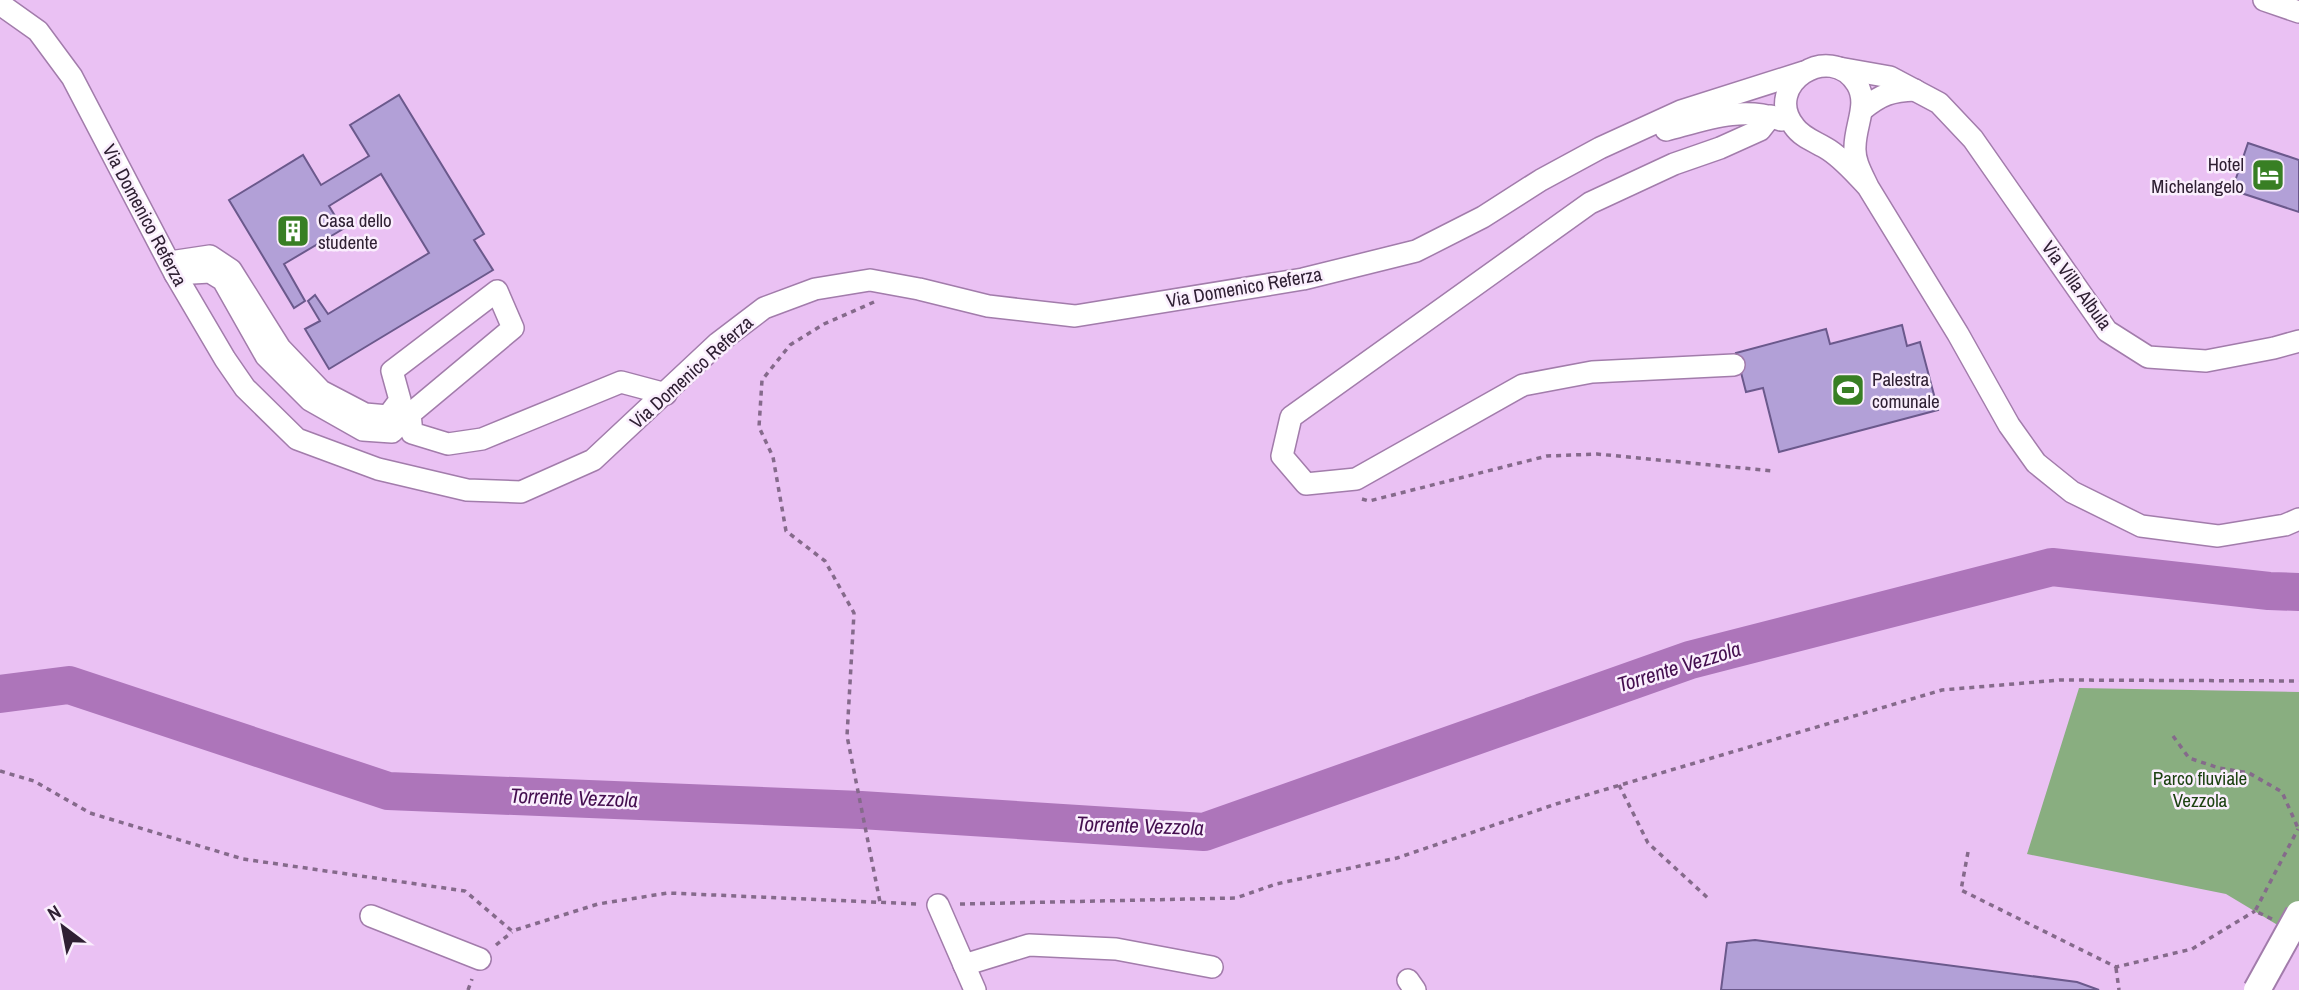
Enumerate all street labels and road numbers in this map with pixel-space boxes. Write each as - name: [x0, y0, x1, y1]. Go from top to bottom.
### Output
- street label: Via Domenico Referza: [97, 139, 194, 291]
- street label: Via Villa Albula: [2036, 235, 2118, 335]
- street label: Via Domenico Referza: [1164, 260, 1324, 313]
- street label: Via Domenico Referza: [624, 309, 758, 434]

